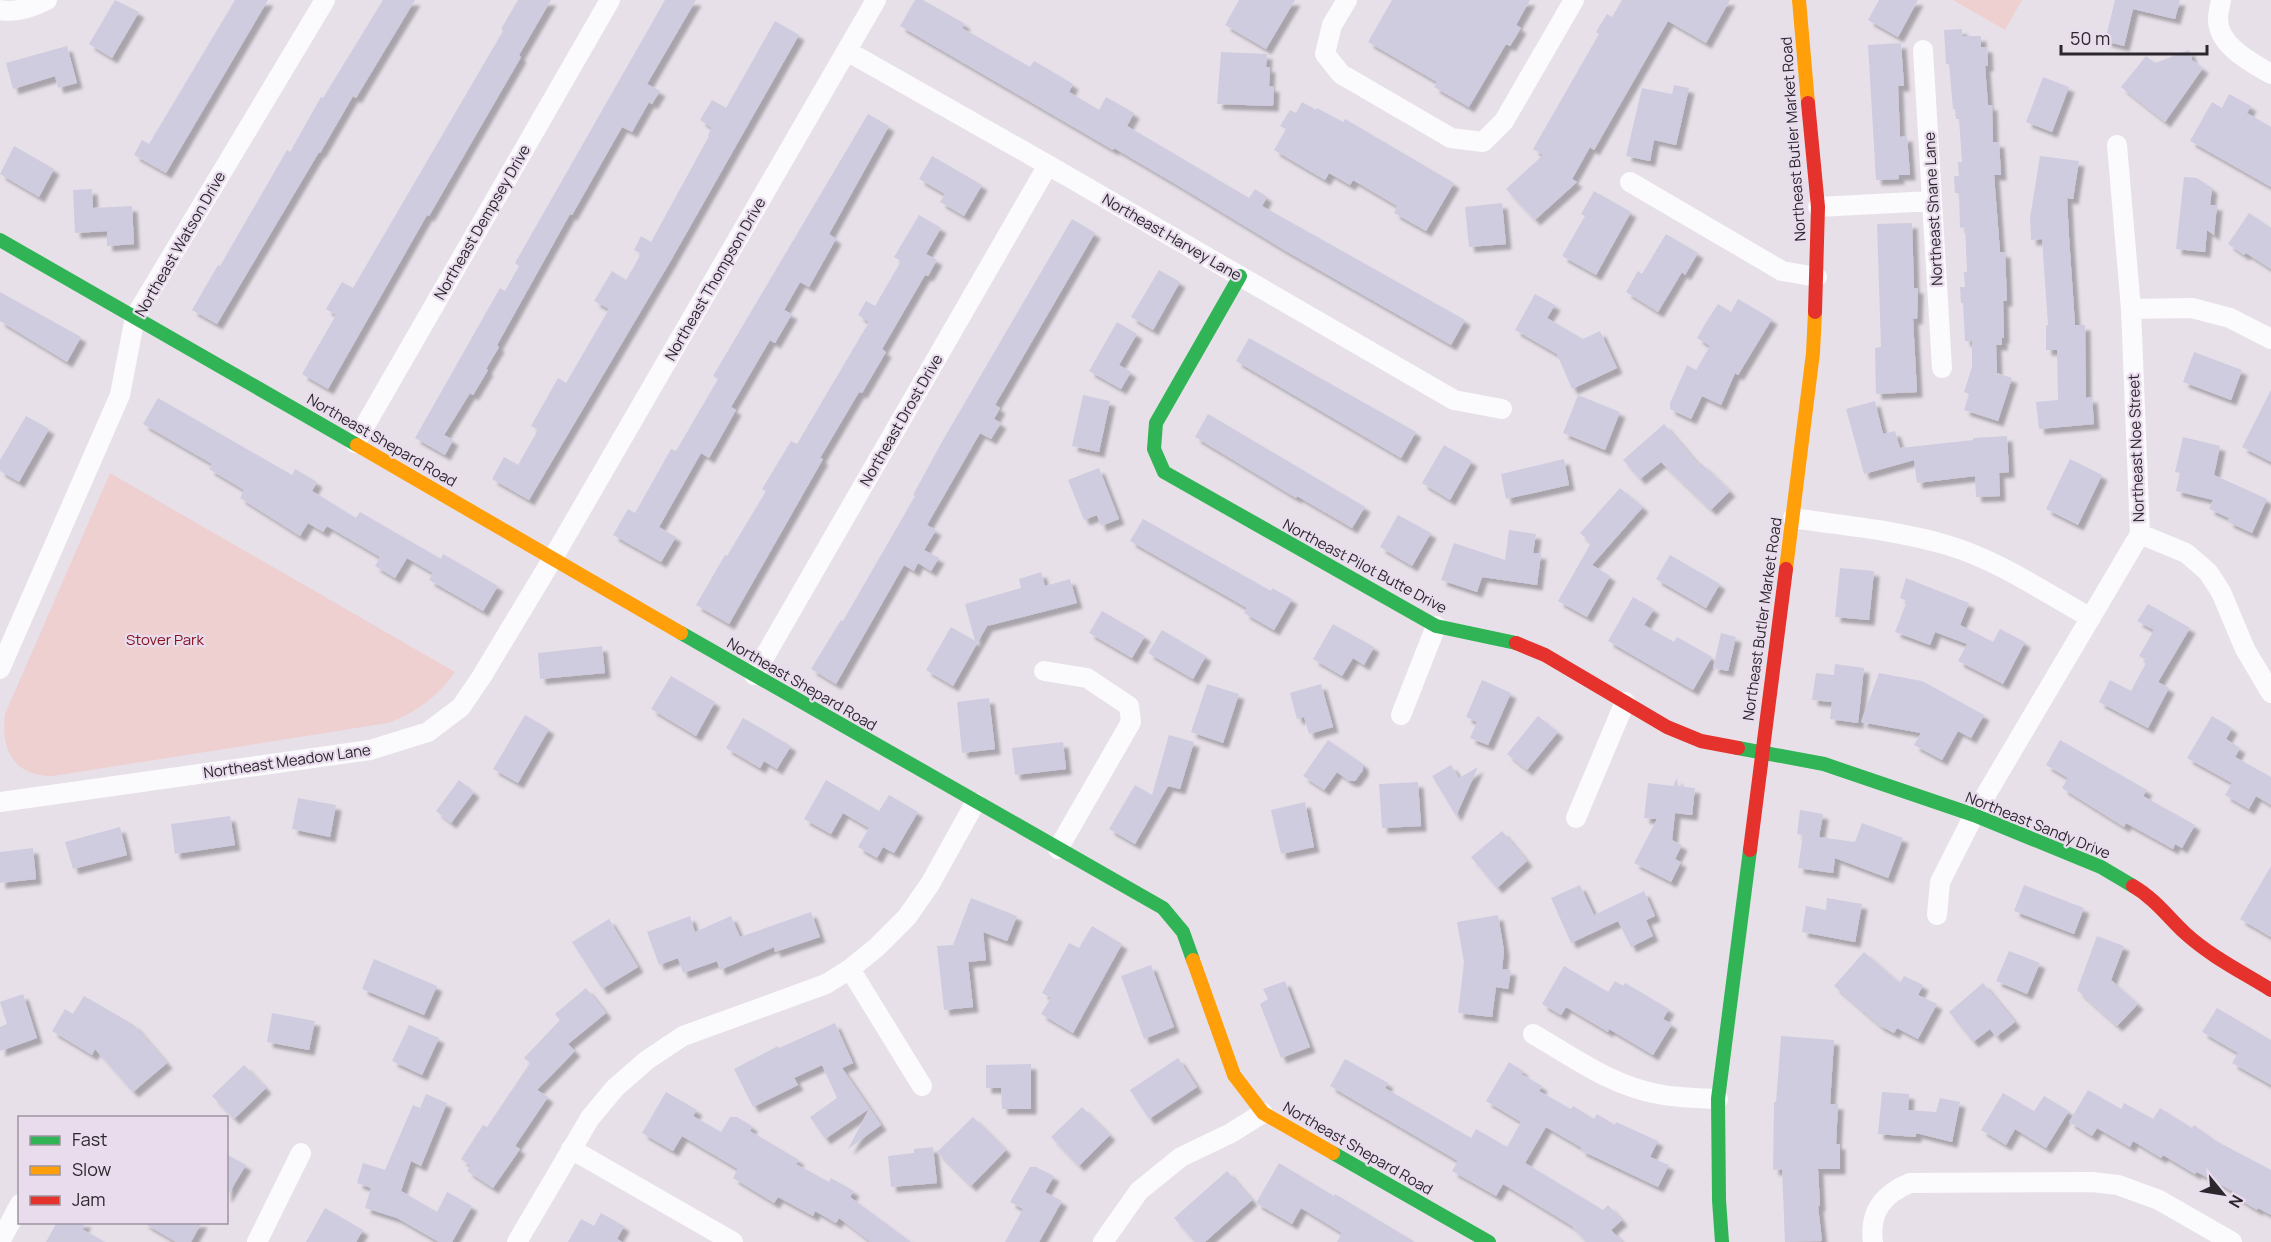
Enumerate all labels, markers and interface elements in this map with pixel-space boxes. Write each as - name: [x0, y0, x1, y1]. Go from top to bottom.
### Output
- scale bar: [2061, 18, 2206, 56]
- text: 50 m: [2070, 26, 2110, 50]
- street label: Northeast Butler Market Road: [1775, 36, 1811, 242]
- street label: Northeast Shane Lane: [1918, 131, 1948, 286]
- street label: Northeast Dempsey Drive: [429, 140, 535, 303]
- street label: Northeast Watson Drive: [130, 167, 230, 321]
- street label: Northeast Harvey Lane: [1098, 188, 1246, 286]
- street label: Northeast Thompson Drive: [660, 193, 771, 364]
- street label: Northeast Drost Drive: [855, 350, 948, 490]
- street label: Northeast Noe Street: [2123, 374, 2149, 522]
- street label: Northeast Shepard Road: [303, 388, 461, 492]
- street label: Northeast Pilot Butte Drive: [1279, 514, 1451, 618]
- street label: Northeast Butler Market Road: [1737, 516, 1787, 722]
- park label: Stover Park: [126, 629, 205, 650]
- street label: Northeast Shepard Road: [723, 632, 881, 736]
- street label: Northeast Meadow Lane: [202, 739, 372, 783]
- street label: Northeast Sandy Drive: [1962, 786, 2114, 864]
- street label: Northeast Shepard Road: [1279, 1096, 1437, 1200]
- legend: [18, 1116, 228, 1224]
- text: Fast: [72, 1127, 107, 1151]
- text: Slow: [72, 1157, 112, 1181]
- north arrow: [2193, 1164, 2253, 1224]
- text: Jam: [72, 1187, 106, 1211]
- text: N: [2224, 1191, 2248, 1212]

